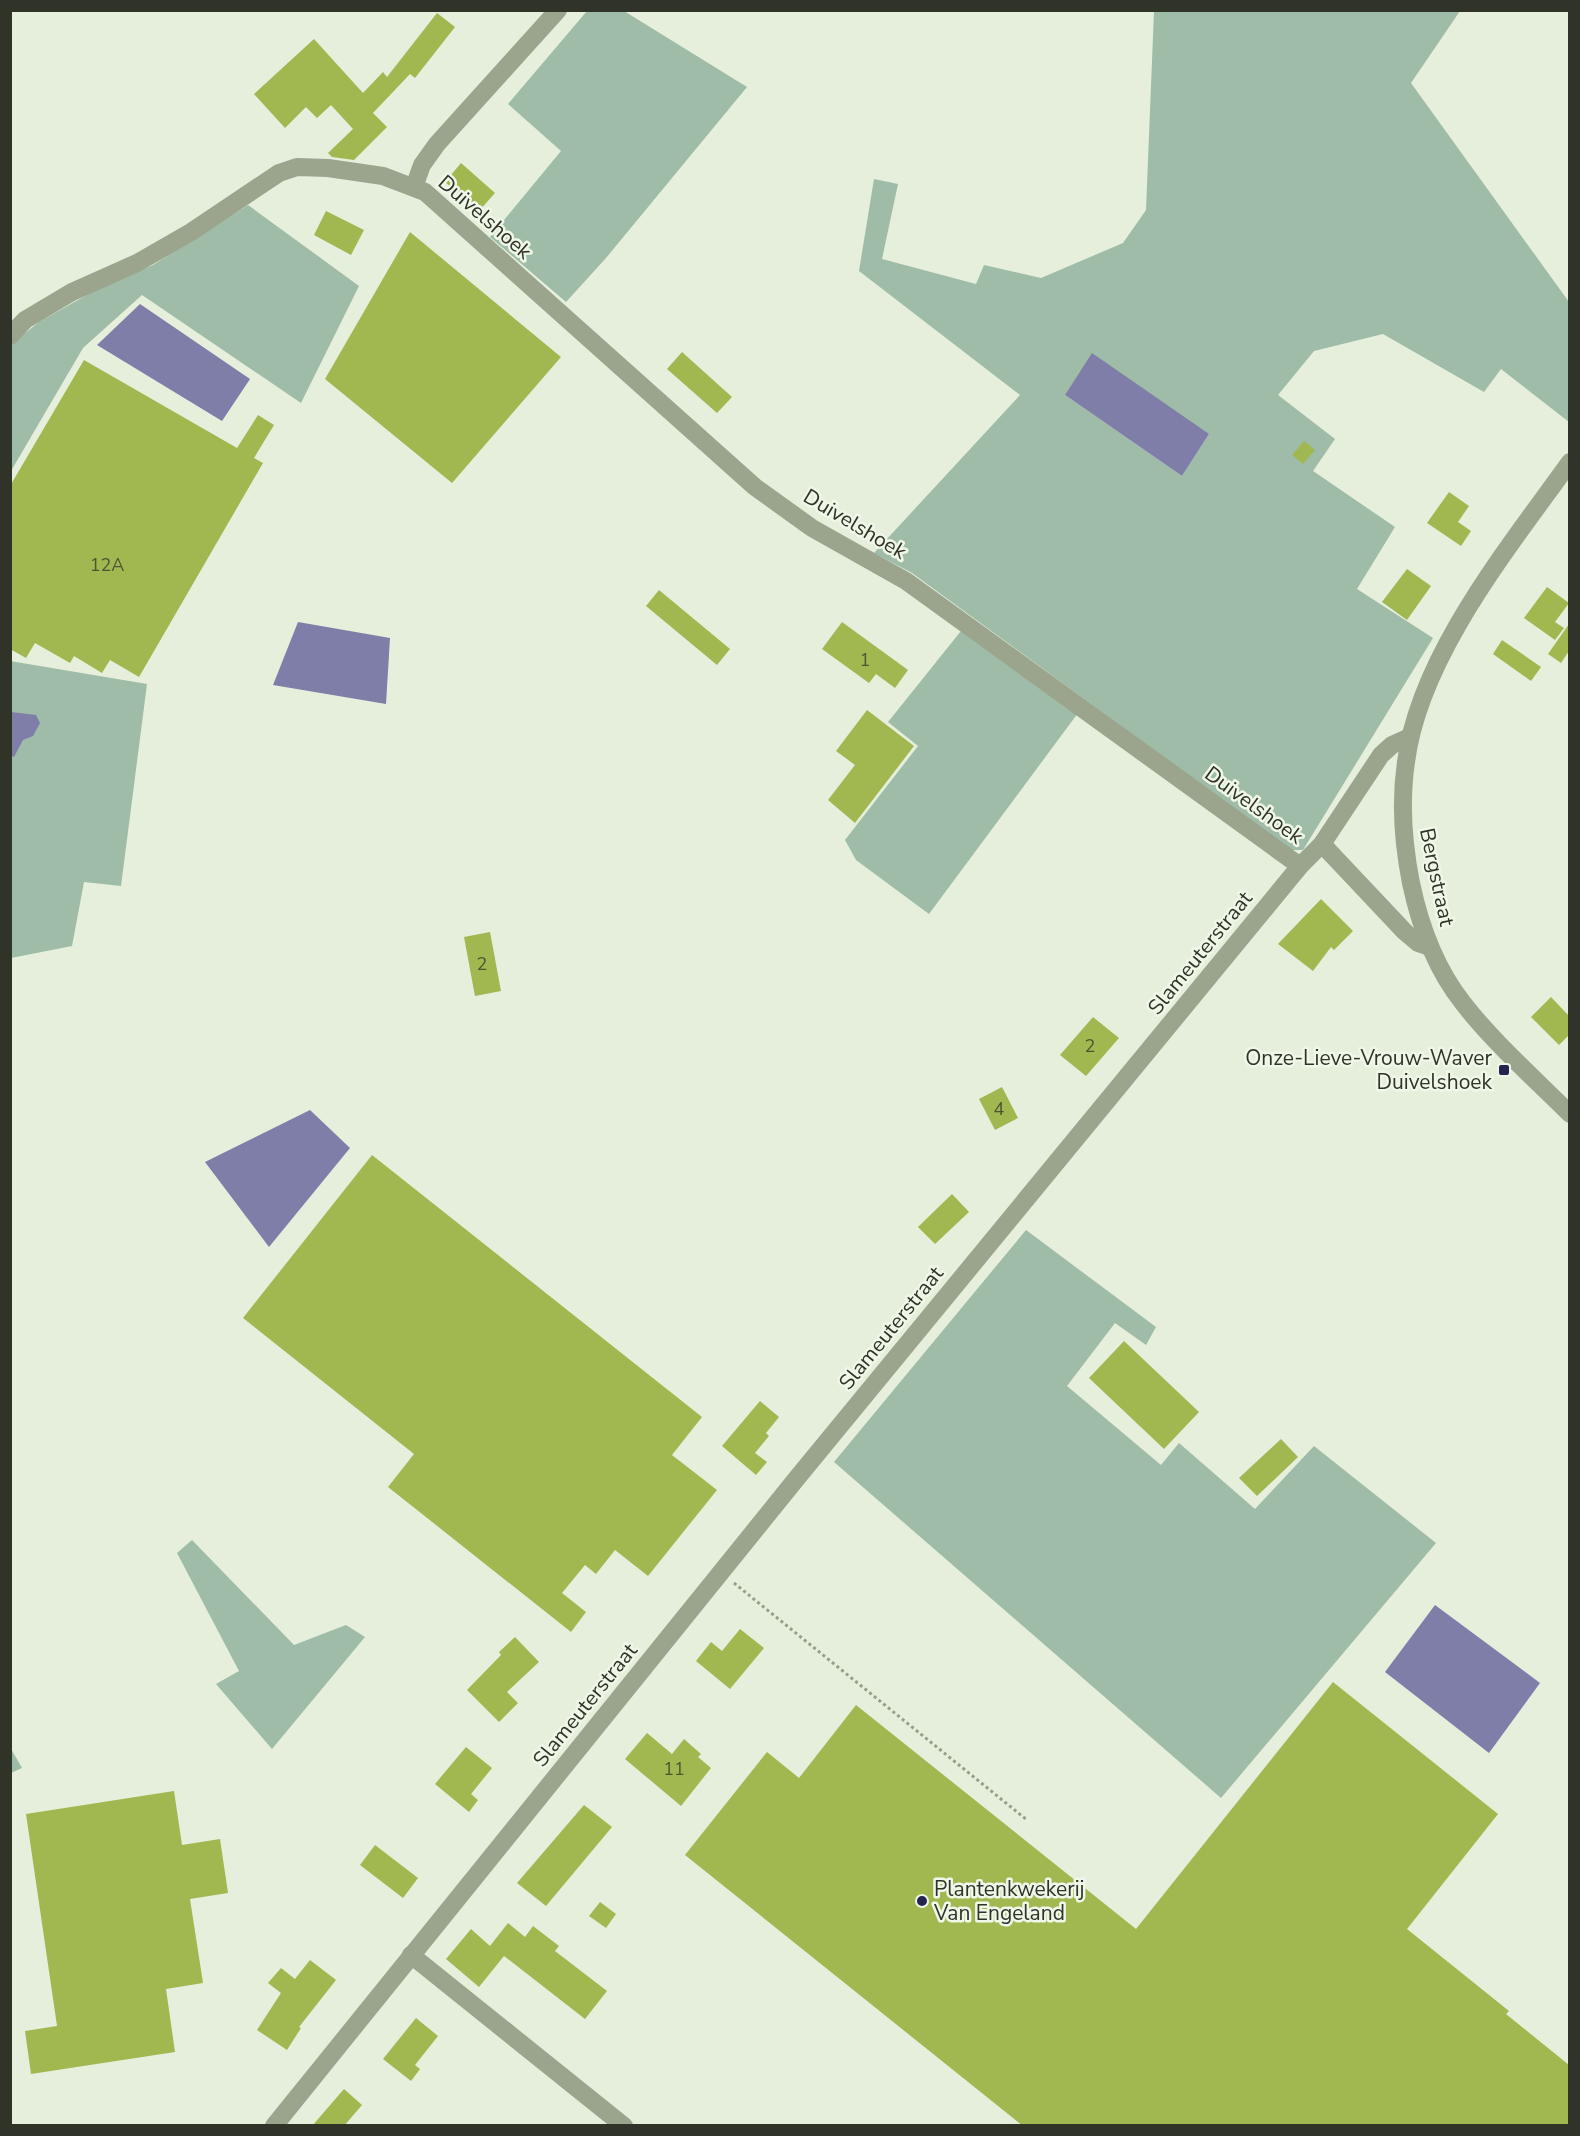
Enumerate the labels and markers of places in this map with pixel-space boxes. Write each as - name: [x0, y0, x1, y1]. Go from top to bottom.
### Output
- place label: Onze-Lieve-Vrouw-Waver Duivelshoek: [1245, 1044, 1492, 1096]
- marker: Onze-Lieve-Vrouw-Waver Duivelshoek: [1497, 1063, 1511, 1077]
- place label: Plantenkwekerij Van Engeland: [933, 1875, 1085, 1927]
- marker: Plantenkwekerij Van Engeland: [915, 1894, 929, 1908]

